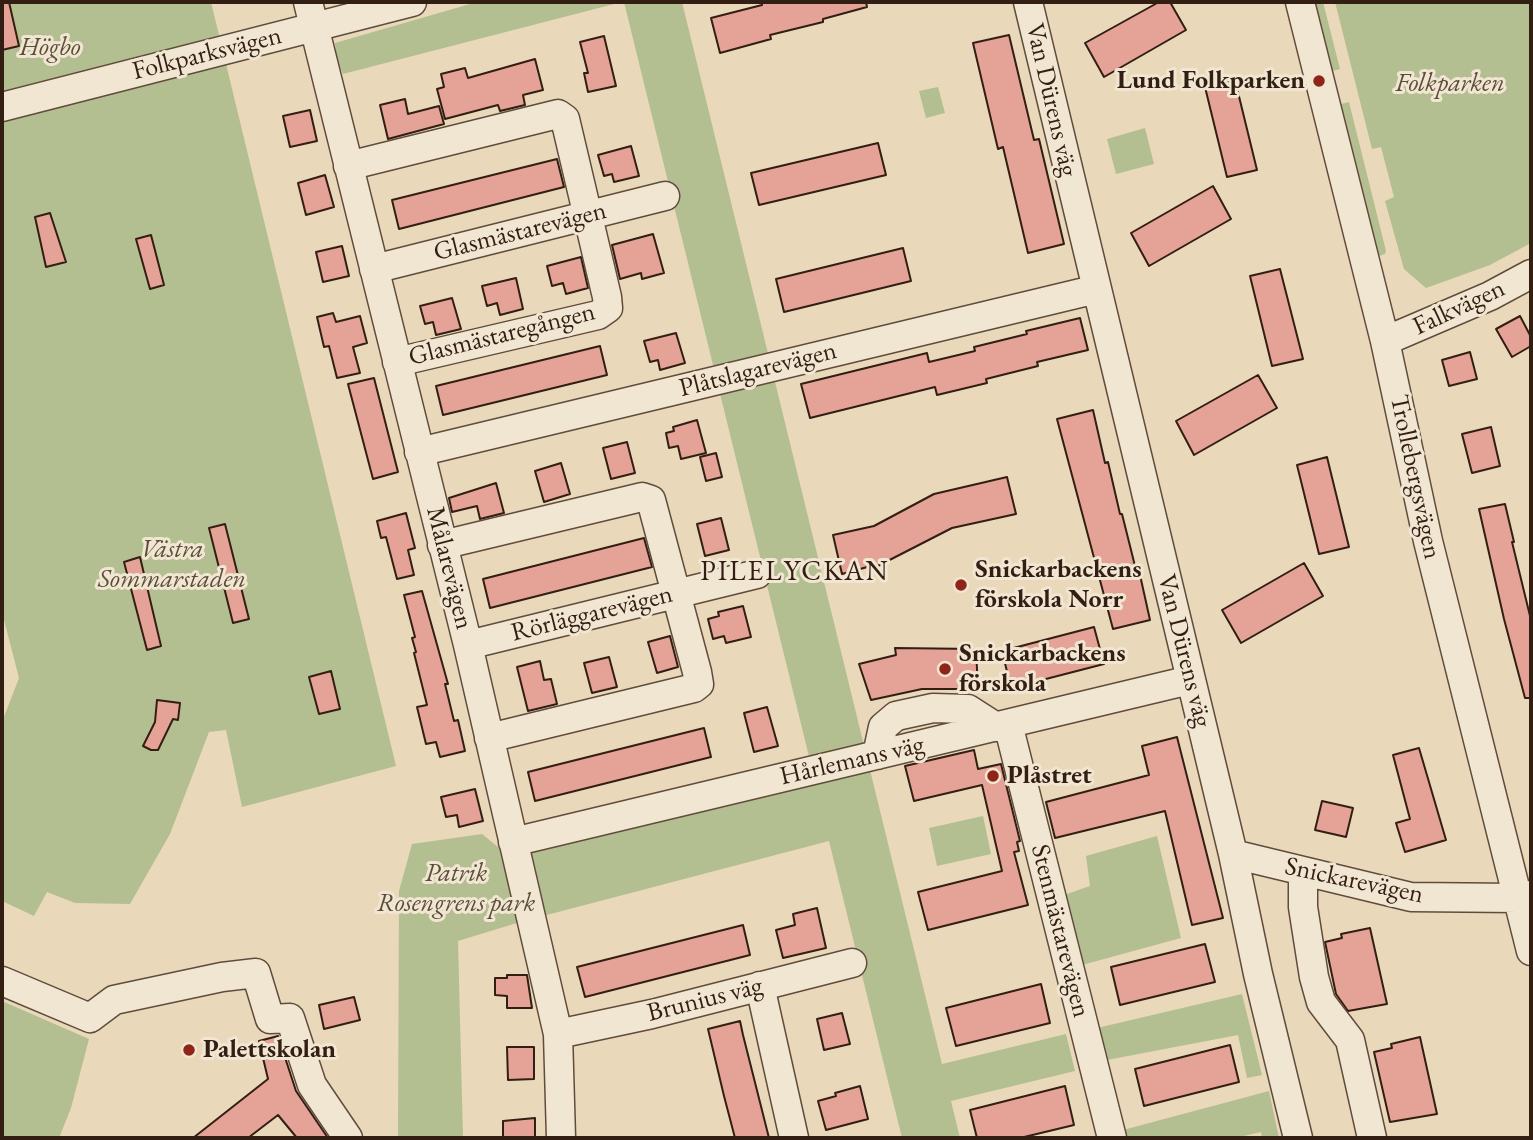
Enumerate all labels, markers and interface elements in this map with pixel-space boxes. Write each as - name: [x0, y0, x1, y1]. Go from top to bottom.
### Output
- street label: Folkparksvägen: [129, 20, 285, 88]
- street label: Van Dürens väg: [1018, 20, 1084, 180]
- park label: Högbo: [19, 32, 81, 64]
- place label: Lund Folkparken: [1117, 65, 1305, 97]
- park label: Folkparken: [1395, 68, 1505, 100]
- marker: Lund Folkparken: [1311, 73, 1327, 89]
- street label: Glasmästarevägen: [430, 195, 610, 269]
- street label: Falkvägen: [1408, 273, 1510, 343]
- street label: Glasmästaregången: [406, 297, 598, 373]
- street label: Plåtslagarevägen: [676, 335, 840, 405]
- street label: Trollebergsvägen: [1382, 392, 1448, 562]
- street label: Målarevägen: [419, 503, 479, 633]
- park label: Västra Sommarstaden: [98, 534, 246, 596]
- place label: Snickarbackens förskola Norr: [975, 554, 1141, 616]
- district label: PILELYCKAN: [701, 555, 889, 589]
- street label: Van Dürens väg: [1150, 571, 1218, 731]
- marker: Snickarbackens förskola Norr: [953, 577, 969, 593]
- street label: Rörläggarevägen: [508, 579, 676, 649]
- place label: Snickarbackens förskola: [959, 638, 1125, 700]
- marker: Snickarbackens förskola: [937, 661, 953, 677]
- street label: Hårlemans väg: [777, 729, 927, 793]
- place label: Plåstret: [1007, 760, 1092, 792]
- marker: Plåstret: [985, 768, 1001, 784]
- street label: Stenmästarevägen: [1023, 841, 1097, 1021]
- street label: Snickarevägen: [1282, 851, 1426, 911]
- park label: Patrik Rosengrens park: [377, 858, 535, 920]
- street label: Brunius väg: [644, 971, 766, 1029]
- place label: Palettskolan: [203, 1034, 336, 1066]
- marker: Palettskolan: [181, 1042, 197, 1058]

